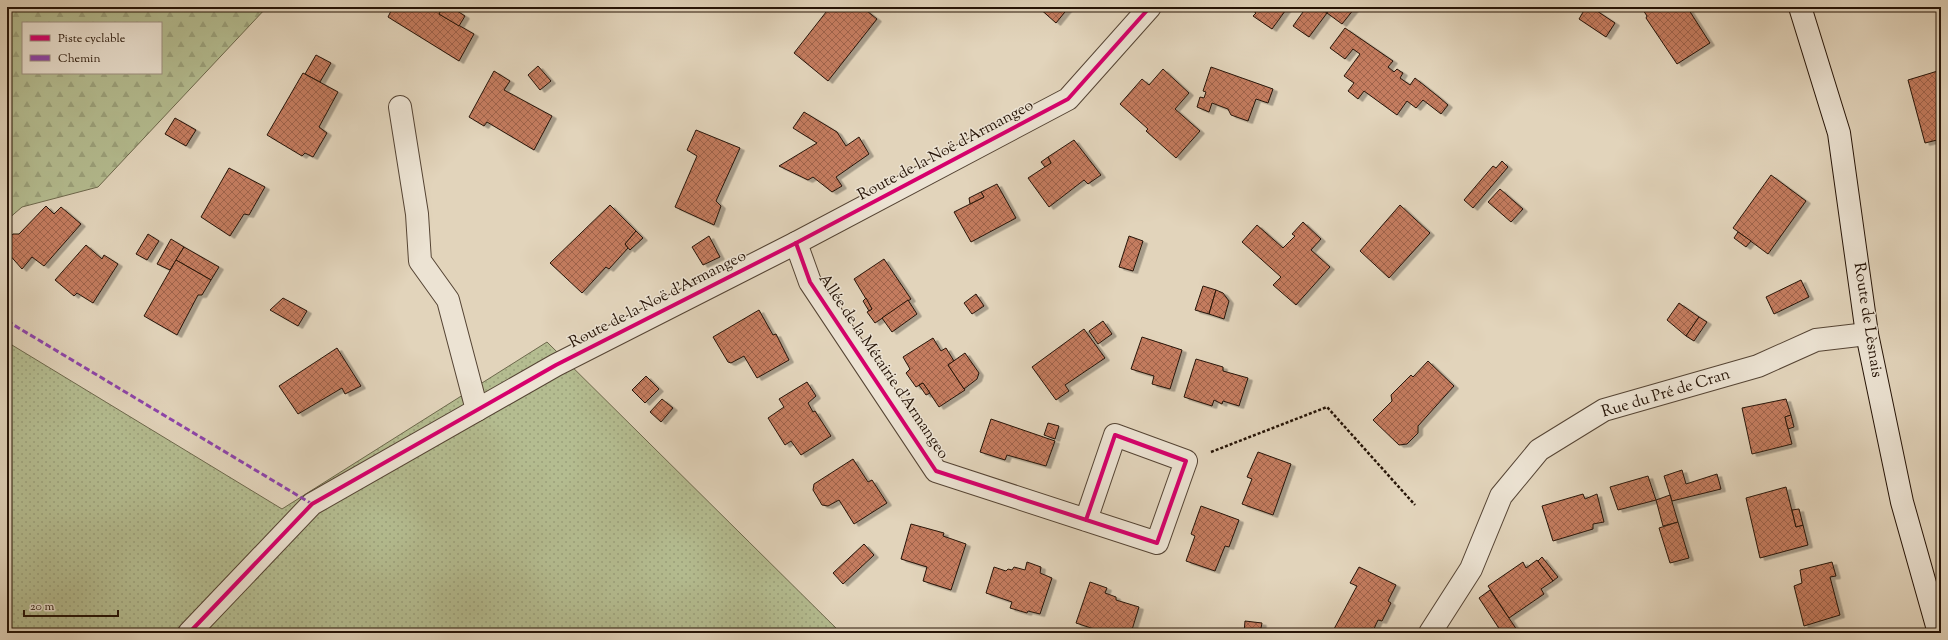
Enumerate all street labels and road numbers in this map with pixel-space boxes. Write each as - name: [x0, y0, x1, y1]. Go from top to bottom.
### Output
- street label: Route de la Noë d'Armangeo: [854, 95, 1038, 207]
- street label: Route de la Noë d'Armangeo: [565, 245, 751, 355]
- street label: Route de Lèsnais: [1847, 261, 1887, 379]
- street label: Allée de la Métairie d'Armangeo: [812, 270, 954, 465]
- street label: Rue du Pré de Cran: [1599, 363, 1734, 425]

